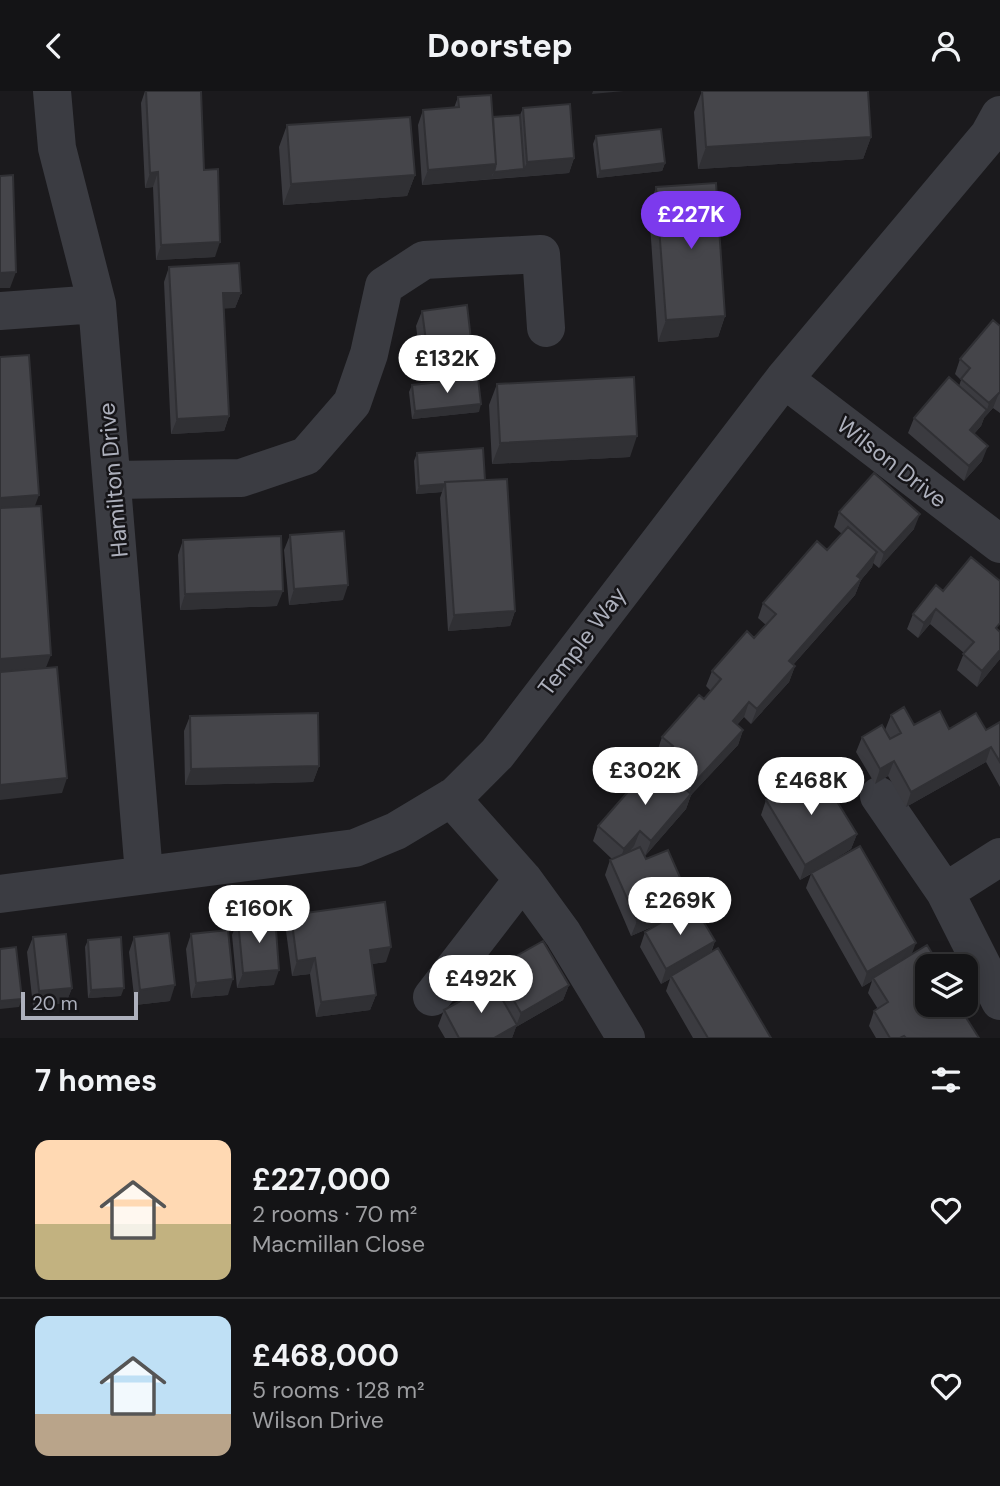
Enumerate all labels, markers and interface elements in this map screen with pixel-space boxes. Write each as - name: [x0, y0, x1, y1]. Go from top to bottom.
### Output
- text: Doorstep: [427, 25, 573, 67]
- icon: back: [35, 27, 73, 65]
- icon: person: [927, 27, 965, 65]
- pin: £227K: [642, 191, 740, 251]
- text: £227K: [657, 199, 725, 229]
- pin: £132K: [398, 335, 496, 395]
- text: £132K: [415, 343, 479, 373]
- street label: Hamilton Drive: [91, 401, 135, 559]
- street label: Wilson Drive: [831, 410, 953, 514]
- street label: Temple Way: [531, 580, 633, 702]
- pin: £302K: [596, 747, 694, 807]
- text: £302K: [609, 755, 681, 785]
- pin: £468K: [762, 757, 860, 817]
- text: £468K: [774, 765, 848, 795]
- pin: £269K: [631, 877, 729, 937]
- pin: £160K: [210, 885, 308, 945]
- text: £269K: [644, 885, 716, 915]
- text: £160K: [225, 893, 293, 923]
- map controls: [915, 954, 978, 1017]
- button: layers: [915, 954, 978, 1017]
- pin: £492K: [432, 955, 530, 1015]
- text: £492K: [445, 963, 517, 993]
- scale bar: [21, 989, 138, 1021]
- text: 20 m: [32, 991, 78, 1016]
- text: 7 homes: [35, 1061, 157, 1100]
- icon: filters: [927, 1061, 965, 1099]
- text: £227,000: [252, 1160, 391, 1199]
- icon: home: [91, 1168, 175, 1252]
- icon: heart: [927, 1191, 965, 1229]
- text: 2 rooms · 70 m²: [252, 1199, 417, 1229]
- text: Macmillan Close: [252, 1229, 425, 1259]
- text: £468,000: [252, 1336, 399, 1375]
- icon: home: [91, 1344, 175, 1428]
- icon: heart: [927, 1367, 965, 1405]
- text: 5 rooms · 128 m²: [252, 1375, 425, 1405]
- text: Wilson Drive: [252, 1405, 384, 1435]

